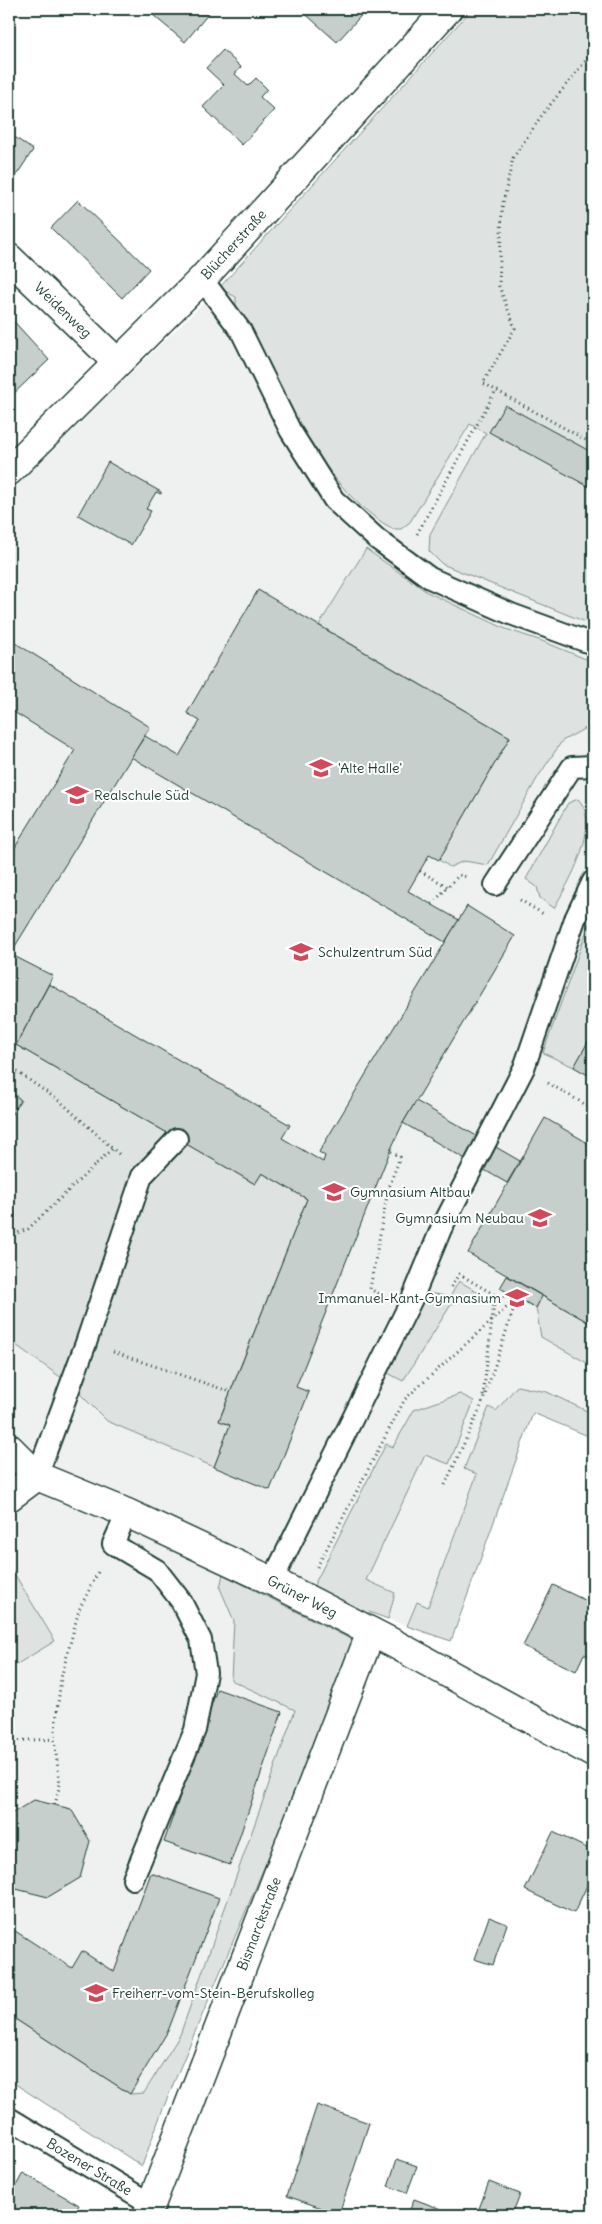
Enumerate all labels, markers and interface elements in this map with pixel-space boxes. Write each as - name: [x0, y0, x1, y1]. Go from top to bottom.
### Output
- street label: Blücherstraße: [197, 206, 270, 283]
- street label: Weidenweg: [30, 278, 96, 342]
- school or university icon: 'Alte Halle': [308, 755, 334, 781]
- place label: 'Alte Halle': [338, 759, 402, 777]
- school or university icon: Realschule Süd: [64, 782, 90, 808]
- place label: Realschule Süd: [94, 786, 189, 804]
- school or university icon: Schulzentrum Süd: [288, 939, 314, 965]
- place label: Schulzentrum Süd: [318, 943, 433, 961]
- school or university icon: Gymnasium Altbau: [321, 1179, 347, 1205]
- place label: Gymnasium Altbau: [350, 1183, 470, 1201]
- school or university icon: Gymnasium Neubau: [527, 1205, 553, 1231]
- place label: Gymnasium Neubau: [395, 1209, 524, 1227]
- school or university icon: Immanuel-Kant-Gymnasium: [504, 1285, 530, 1311]
- place label: Immanuel-Kant-Gymnasium: [318, 1289, 501, 1307]
- street label: Grüner Weg: [264, 1571, 340, 1622]
- street label: Bismarckstraße: [233, 1874, 285, 1973]
- school or university icon: Freiherr-vom-Stein-Berufskolleg: [83, 1980, 109, 2006]
- place label: Freiherr-vom-Stein-Berufskolleg: [112, 1984, 315, 2002]
- street label: Bozener Straße: [43, 2134, 135, 2199]

